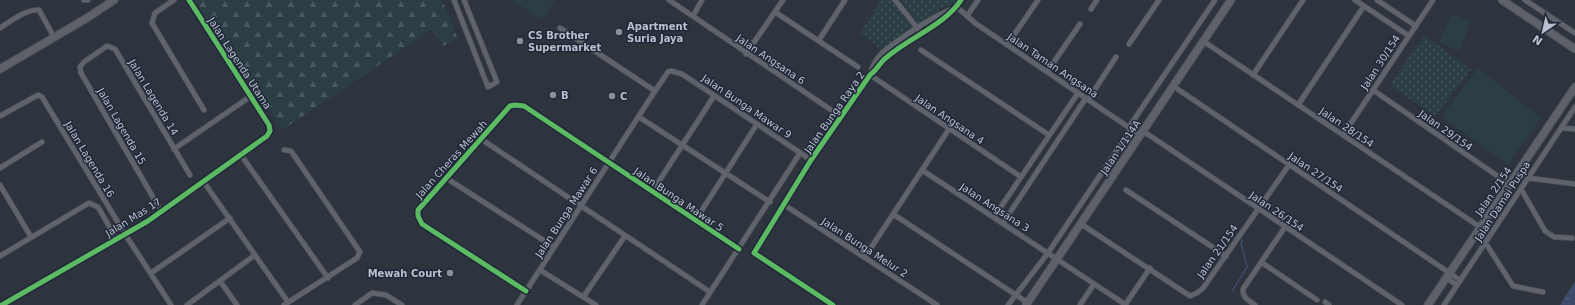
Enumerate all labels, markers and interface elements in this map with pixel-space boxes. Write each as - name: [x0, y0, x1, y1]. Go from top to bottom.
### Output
- north arrow: [1523, 12, 1563, 52]
- street label: Jalan Lagenda Utama: [205, 15, 273, 111]
- place label: Apartment Suria Jaya: [627, 21, 688, 44]
- marker: Apartment Suria Jaya: [614, 27, 624, 37]
- place label: CS Brother Supermarket: [528, 30, 601, 53]
- street label: Jalan Taman Angsana: [1005, 30, 1100, 100]
- street label: Jalan Angsana 6: [733, 32, 807, 86]
- text: N: [1530, 32, 1545, 48]
- street label: Jalan 30/154: [1358, 33, 1402, 92]
- marker: CS Brother Supermarket: [515, 36, 525, 46]
- street label: Jalan Lagenda 14: [126, 57, 181, 137]
- street label: Jalan Bunga Raya 2: [801, 69, 867, 156]
- street label: Jalan Bunga Mawar 9: [699, 72, 793, 140]
- street label: Jalan Lagenda 15: [95, 85, 148, 166]
- marker: B: [548, 90, 558, 100]
- place label: B: [561, 90, 569, 101]
- marker: C: [607, 91, 617, 101]
- place label: C: [620, 91, 627, 102]
- street label: Jalan Angsana 4: [912, 92, 986, 146]
- street label: Jalan 28/154: [1317, 105, 1376, 150]
- street label: Jalan 29/154: [1416, 107, 1475, 153]
- street label: Jalan Cheras Mewah: [413, 118, 489, 201]
- street label: Jalan 1/114A: [1098, 118, 1143, 177]
- street label: Jalan Lagenda 16: [62, 119, 117, 199]
- street label: Jalan 27/154: [1286, 150, 1345, 195]
- street label: Jalan Damai Puspa: [1472, 159, 1532, 244]
- street label: Jalan Bunga Mawar 6: [533, 165, 600, 260]
- street label: Jalan Bunga Mawar 5: [631, 165, 725, 233]
- street label: Jalan 2/154: [1473, 165, 1514, 219]
- street label: Jalan Angsana 3: [957, 180, 1031, 234]
- street label: Jalan 26/154: [1247, 189, 1306, 234]
- street label: Jalan Mas 17: [103, 196, 163, 239]
- street label: Jalan Bunga Melur 2: [819, 215, 910, 279]
- street label: Jalan 21/154: [1194, 222, 1240, 281]
- place label: Mewah Court: [368, 268, 442, 279]
- marker: Mewah Court: [445, 268, 455, 278]

